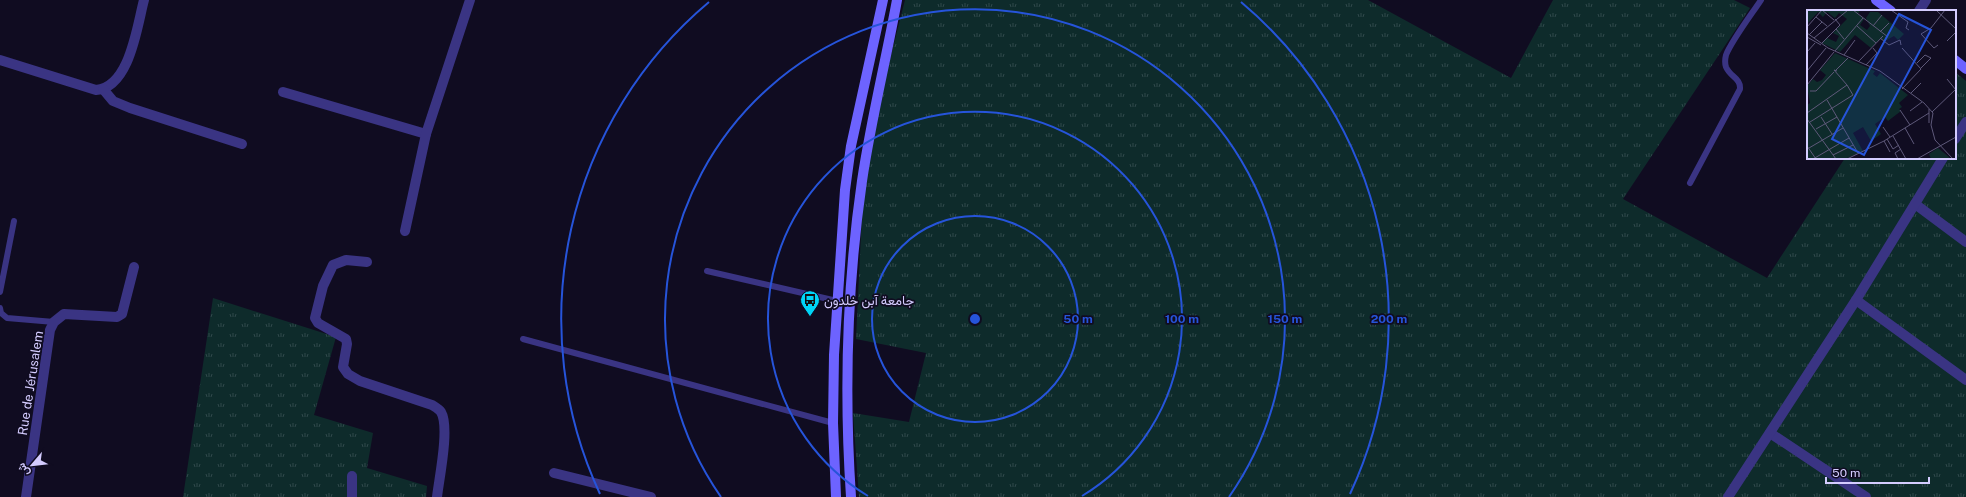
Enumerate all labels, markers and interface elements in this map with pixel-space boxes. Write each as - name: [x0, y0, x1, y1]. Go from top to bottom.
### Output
- inset map: [1807, 10, 1956, 159]
- bus stop icon: جامعة آبن خلدون: [799, 289, 821, 317]
- place label: جامعة آبن خلدون: [824, 293, 914, 309]
- centre of rings: [968, 312, 982, 326]
- text: 50 m: [1063, 312, 1093, 326]
- text: 100 m: [1165, 312, 1199, 326]
- text: 150 m: [1268, 312, 1302, 326]
- text: 200 m: [1371, 312, 1407, 326]
- street label: Rue de Jérusalem: [15, 330, 46, 436]
- north arrow: [12, 445, 52, 485]
- scale bar: [1826, 459, 1929, 485]
- text: ش: [15, 461, 32, 478]
- text: 50 m: [1832, 466, 1860, 480]

